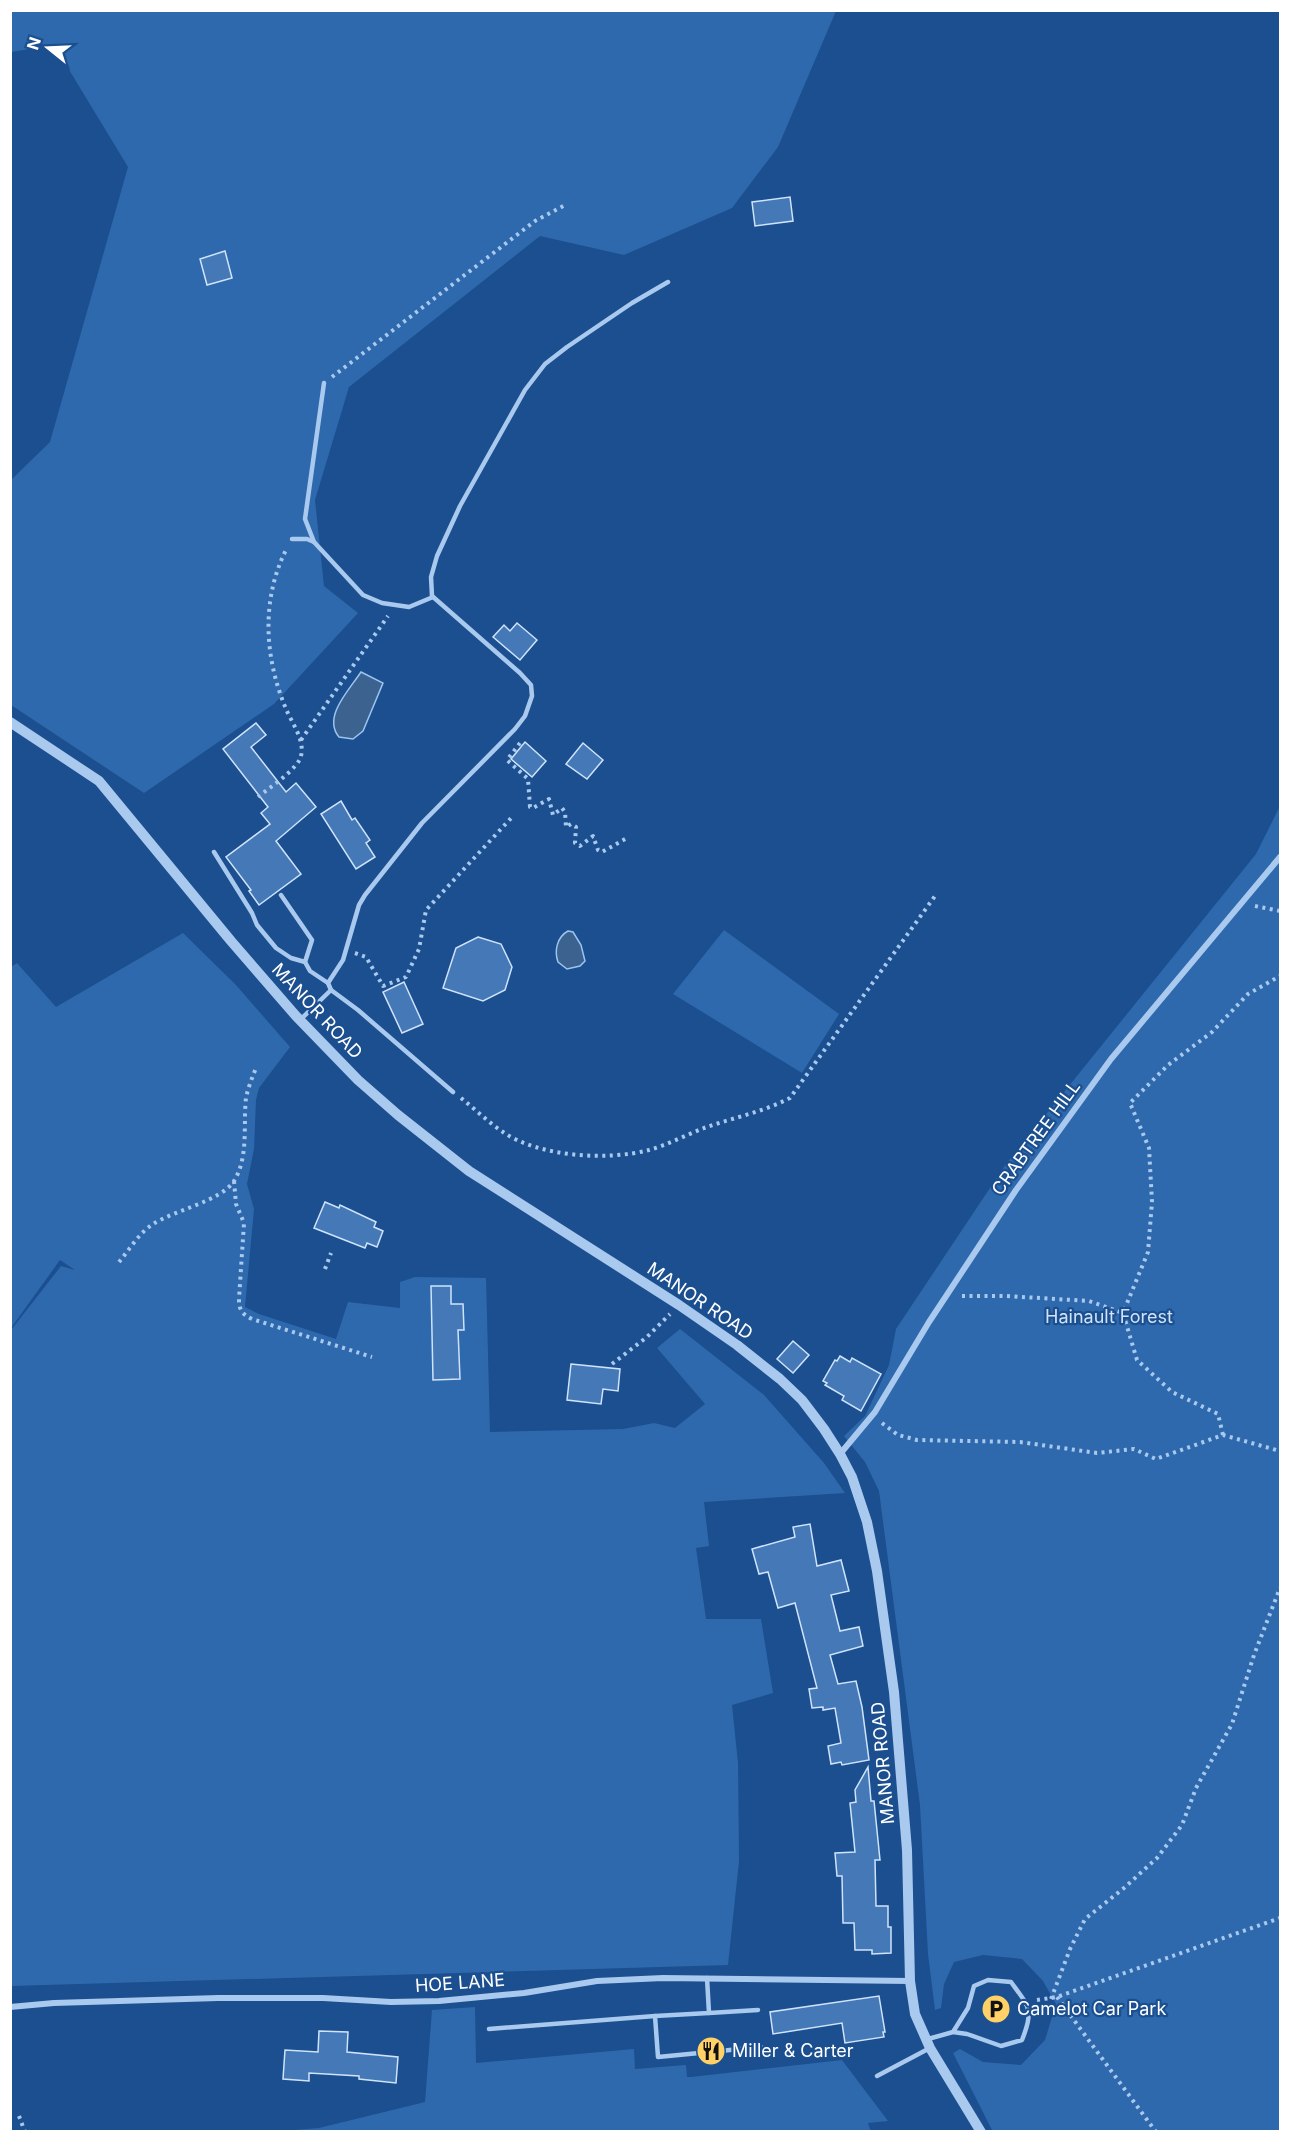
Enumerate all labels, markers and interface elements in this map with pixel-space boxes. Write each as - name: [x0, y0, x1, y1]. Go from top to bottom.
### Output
- north arrow: [18, 18, 78, 78]
- text: N: [22, 34, 45, 52]
- street label: MANOR ROAD: [268, 959, 367, 1063]
- street label: CRABTREE HILL: [987, 1076, 1084, 1199]
- street label: MANOR ROAD: [644, 1258, 757, 1344]
- park label: Hainault Forest: [1045, 1306, 1173, 1327]
- street label: MANOR ROAD: [867, 1701, 898, 1825]
- street label: HOE LANE: [414, 1969, 506, 1996]
- parking icon: Camelot Car Park: [980, 1993, 1012, 2025]
- place label: Camelot Car Park: [1017, 1998, 1166, 2019]
- restaurant icon: Miller & Carter: [695, 2035, 727, 2067]
- place label: Miller & Carter: [732, 2040, 854, 2061]

